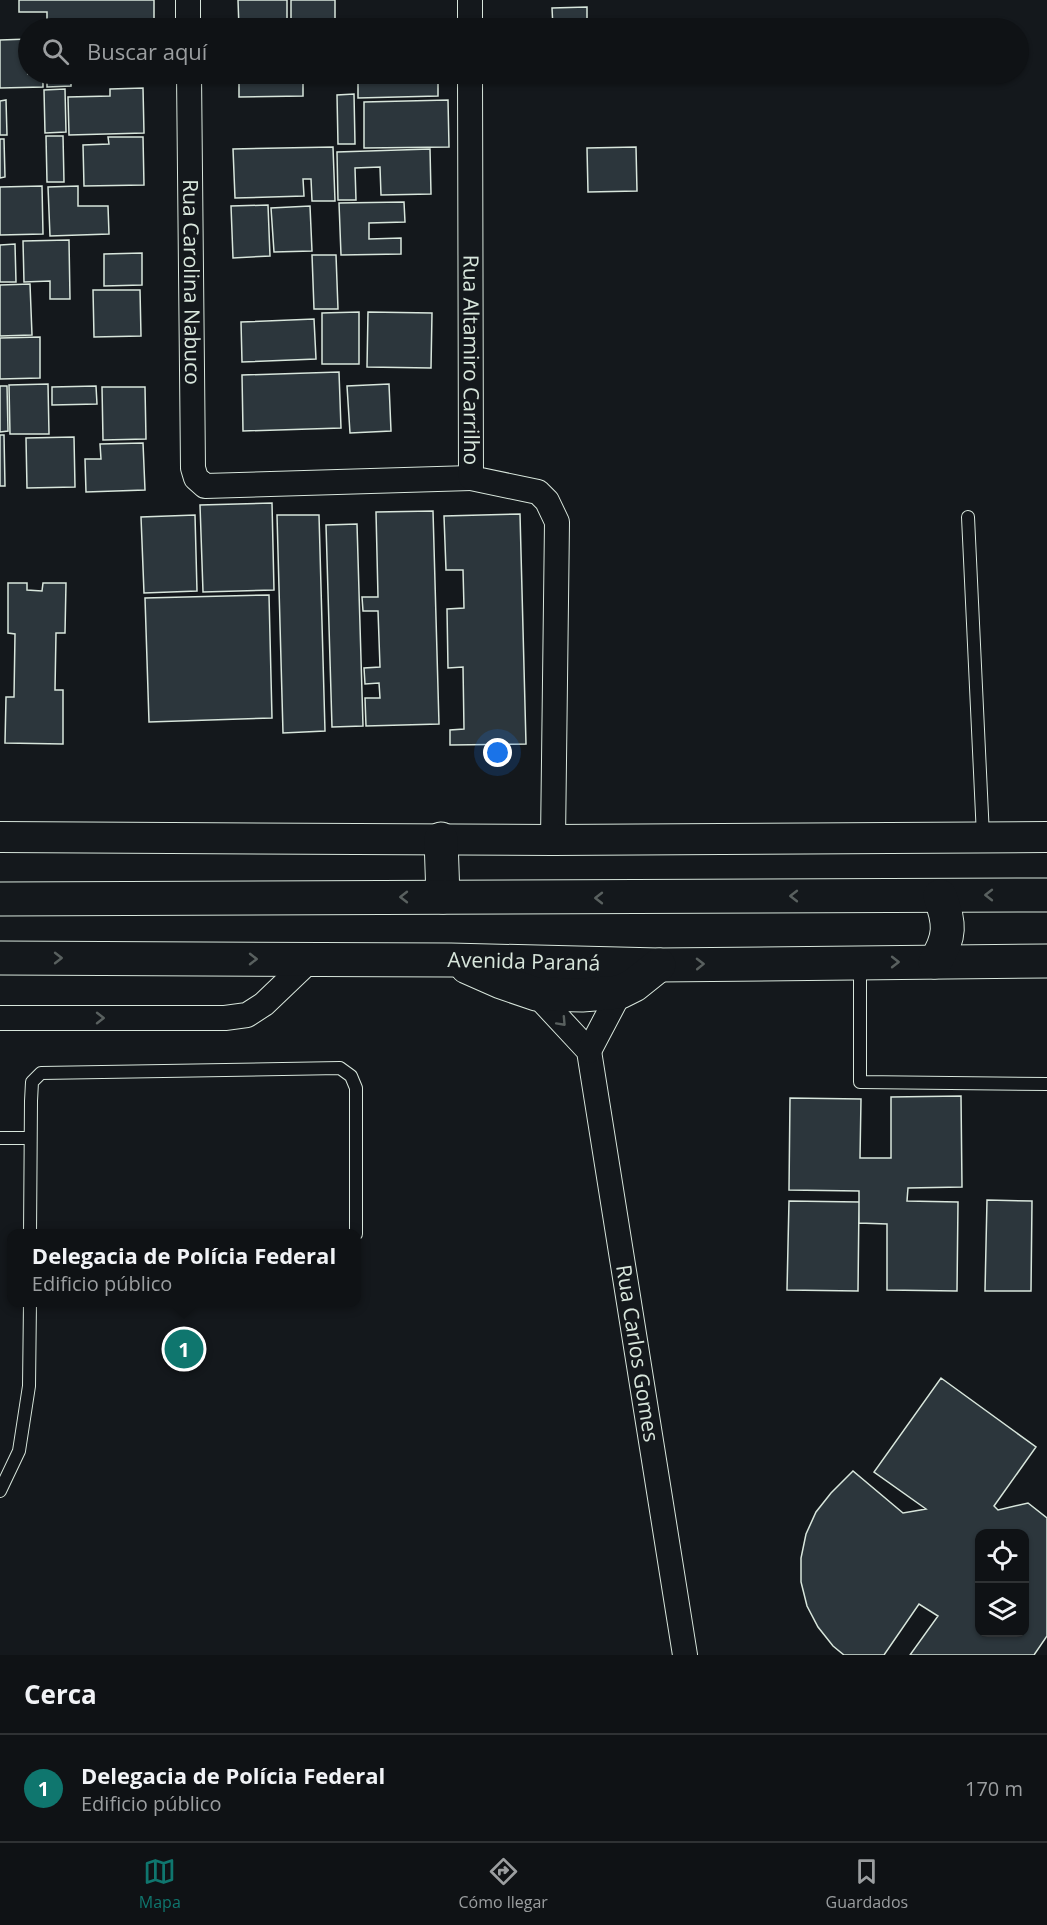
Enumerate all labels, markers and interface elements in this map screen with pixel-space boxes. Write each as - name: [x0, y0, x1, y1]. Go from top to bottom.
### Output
- search box: [18, 18, 1029, 84]
- icon: search: [39, 35, 72, 68]
- text: Buscar aquí: [87, 36, 207, 66]
- street label: Rua Carolina Nabuco: [177, 179, 207, 385]
- street label: Rua Altamiro Carrilho: [457, 255, 486, 465]
- your location: [483, 738, 512, 767]
- one-way arrow: [984, 889, 993, 901]
- one-way arrow: [789, 890, 798, 902]
- one-way arrow: [399, 891, 408, 903]
- one-way arrow: [594, 891, 603, 904]
- street label: Avenida Paraná: [447, 945, 601, 977]
- one-way arrow: [54, 952, 63, 964]
- one-way arrow: [249, 953, 258, 965]
- one-way arrow: [891, 956, 900, 968]
- one-way arrow: [696, 958, 705, 970]
- one-way arrow: [96, 1012, 105, 1024]
- one-way arrow: [555, 1016, 566, 1026]
- popup: [7, 1229, 361, 1307]
- text: Delegacia de Polícia Federal: [32, 1240, 336, 1270]
- street label: Rua Carlos Gomes: [610, 1263, 666, 1444]
- text: Edificio público: [32, 1270, 172, 1297]
- pin: 1: [164, 1326, 204, 1372]
- map controls: [975, 1529, 1029, 1637]
- button: locate: [975, 1529, 1029, 1583]
- button: layers: [975, 1583, 1029, 1637]
- text: Cerca: [24, 1676, 97, 1712]
- text: Delegacia de Polícia Federal: [81, 1760, 385, 1790]
- text: 1: [38, 1775, 49, 1802]
- text: 170 m: [965, 1775, 1023, 1802]
- text: Edificio público: [81, 1790, 221, 1817]
- tab: Mapa: [139, 1855, 181, 1913]
- tab: Cómo llegar: [458, 1855, 548, 1913]
- tab: Guardados: [826, 1855, 908, 1913]

